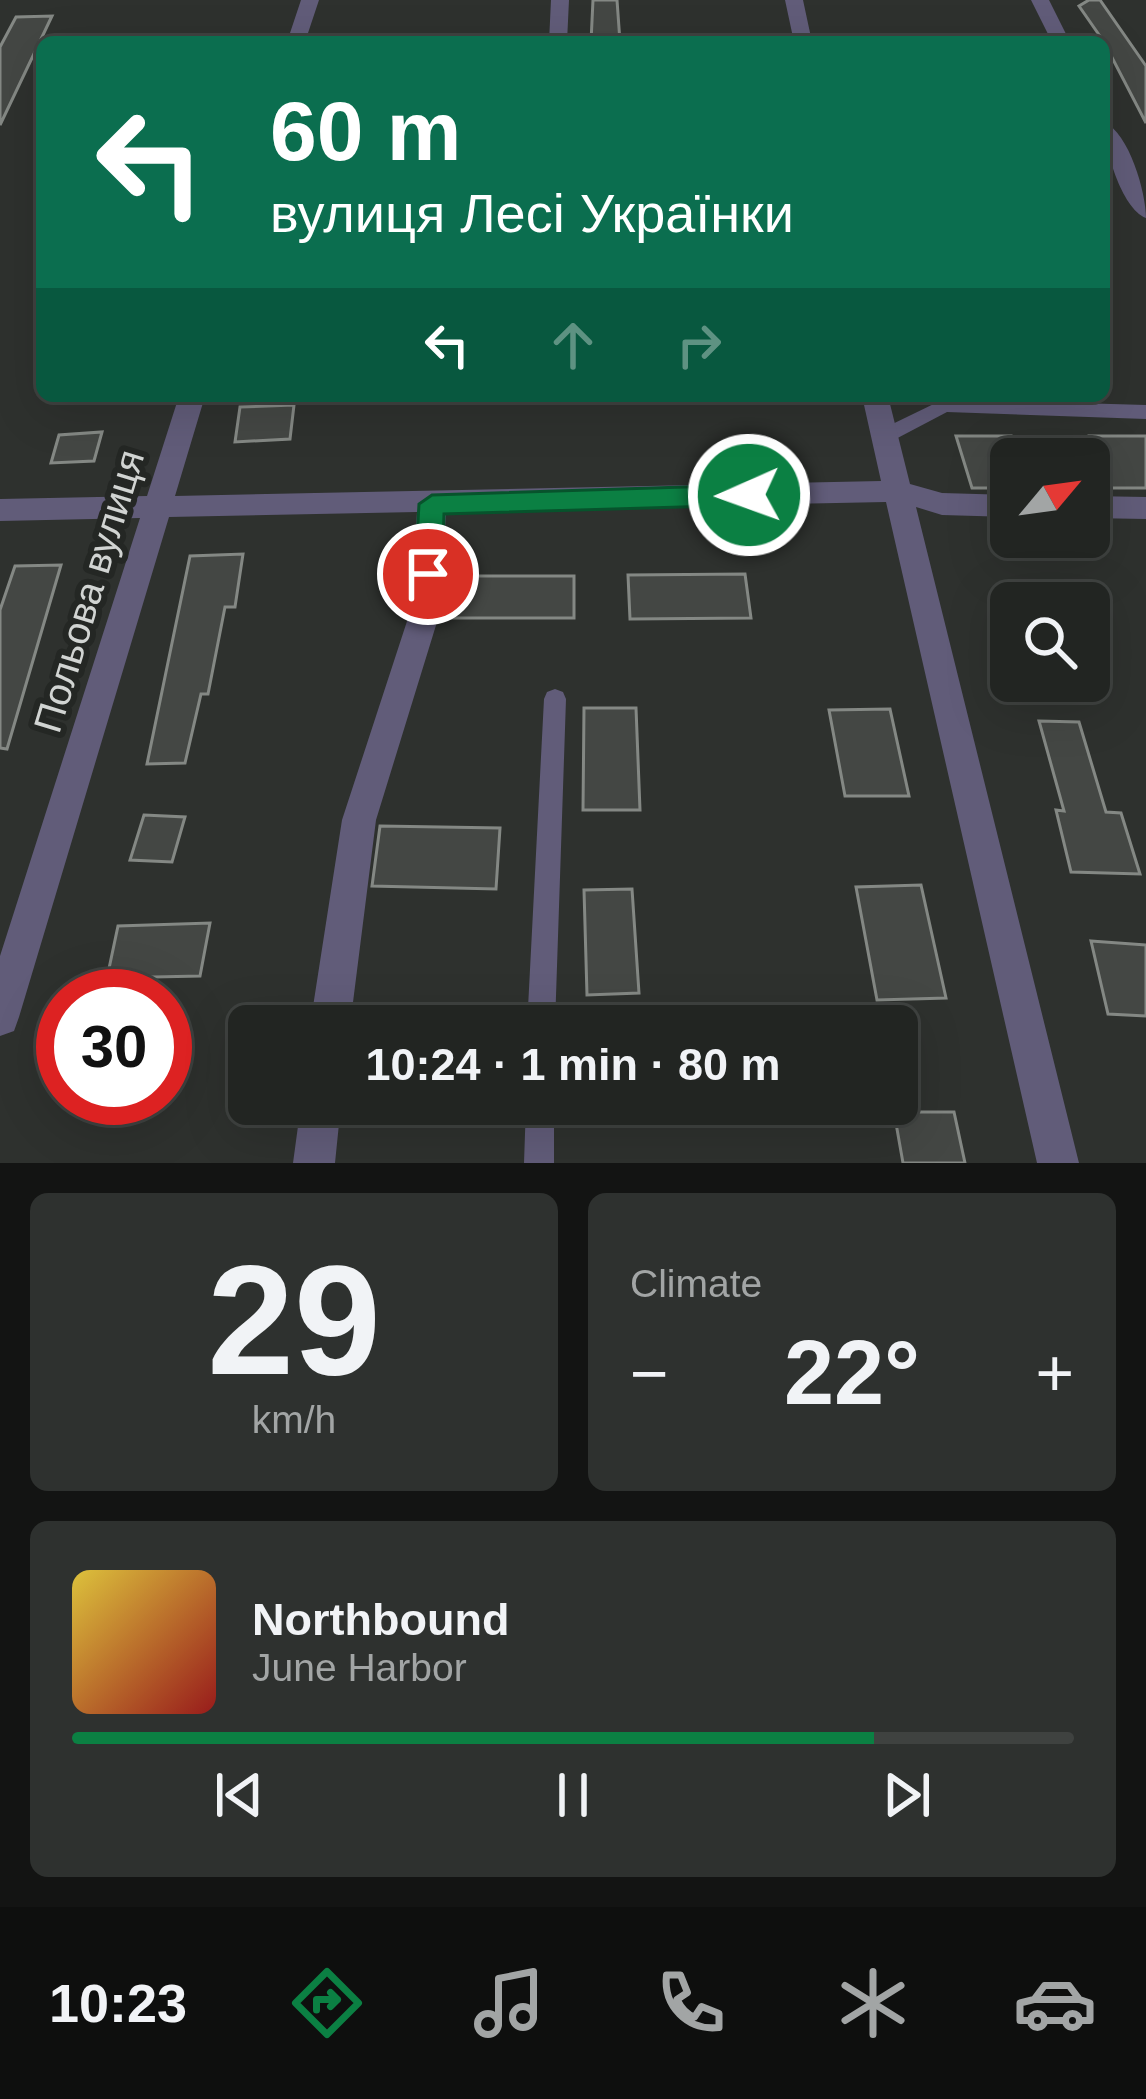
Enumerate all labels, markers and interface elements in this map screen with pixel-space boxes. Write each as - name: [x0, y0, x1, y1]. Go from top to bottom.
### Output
- icon: left: [72, 84, 228, 240]
- text: 60 m: [270, 84, 461, 178]
- text: вулиця Лесі Українки: [270, 183, 794, 243]
- icon: left: [414, 312, 480, 378]
- icon: ahead: [540, 312, 606, 378]
- icon: right: [666, 312, 732, 378]
- position arrow: [686, 432, 812, 558]
- north arrow: [990, 438, 1110, 558]
- map controls: [990, 438, 1110, 702]
- street label: Польова вулиця: [26, 445, 152, 737]
- pin: [377, 523, 479, 625]
- icon: arrive: [395, 541, 461, 607]
- button: search: [990, 582, 1110, 702]
- speed limit sign: 30: [36, 969, 192, 1125]
- text: 10:24 · 1 min · 80 m: [365, 1039, 781, 1090]
- text: 29: [207, 1233, 381, 1407]
- text: Climate: [630, 1262, 762, 1305]
- text: 22°: [784, 1323, 920, 1423]
- text: −: [630, 1336, 669, 1410]
- text: +: [1035, 1336, 1074, 1410]
- text: km/h: [252, 1398, 336, 1441]
- text: Northbound: [252, 1594, 509, 1645]
- text: June Harbor: [252, 1646, 467, 1689]
- icon: previous: [206, 1762, 272, 1828]
- icon: pause: [540, 1762, 606, 1828]
- icon: next: [874, 1762, 940, 1828]
- icon: directions: [285, 1961, 369, 2045]
- icon: music: [467, 1961, 551, 2045]
- icon: phone: [649, 1961, 733, 2045]
- icon: climate: [831, 1961, 915, 2045]
- icon: car: [1013, 1961, 1097, 2045]
- text: 10:23: [49, 1973, 187, 2033]

